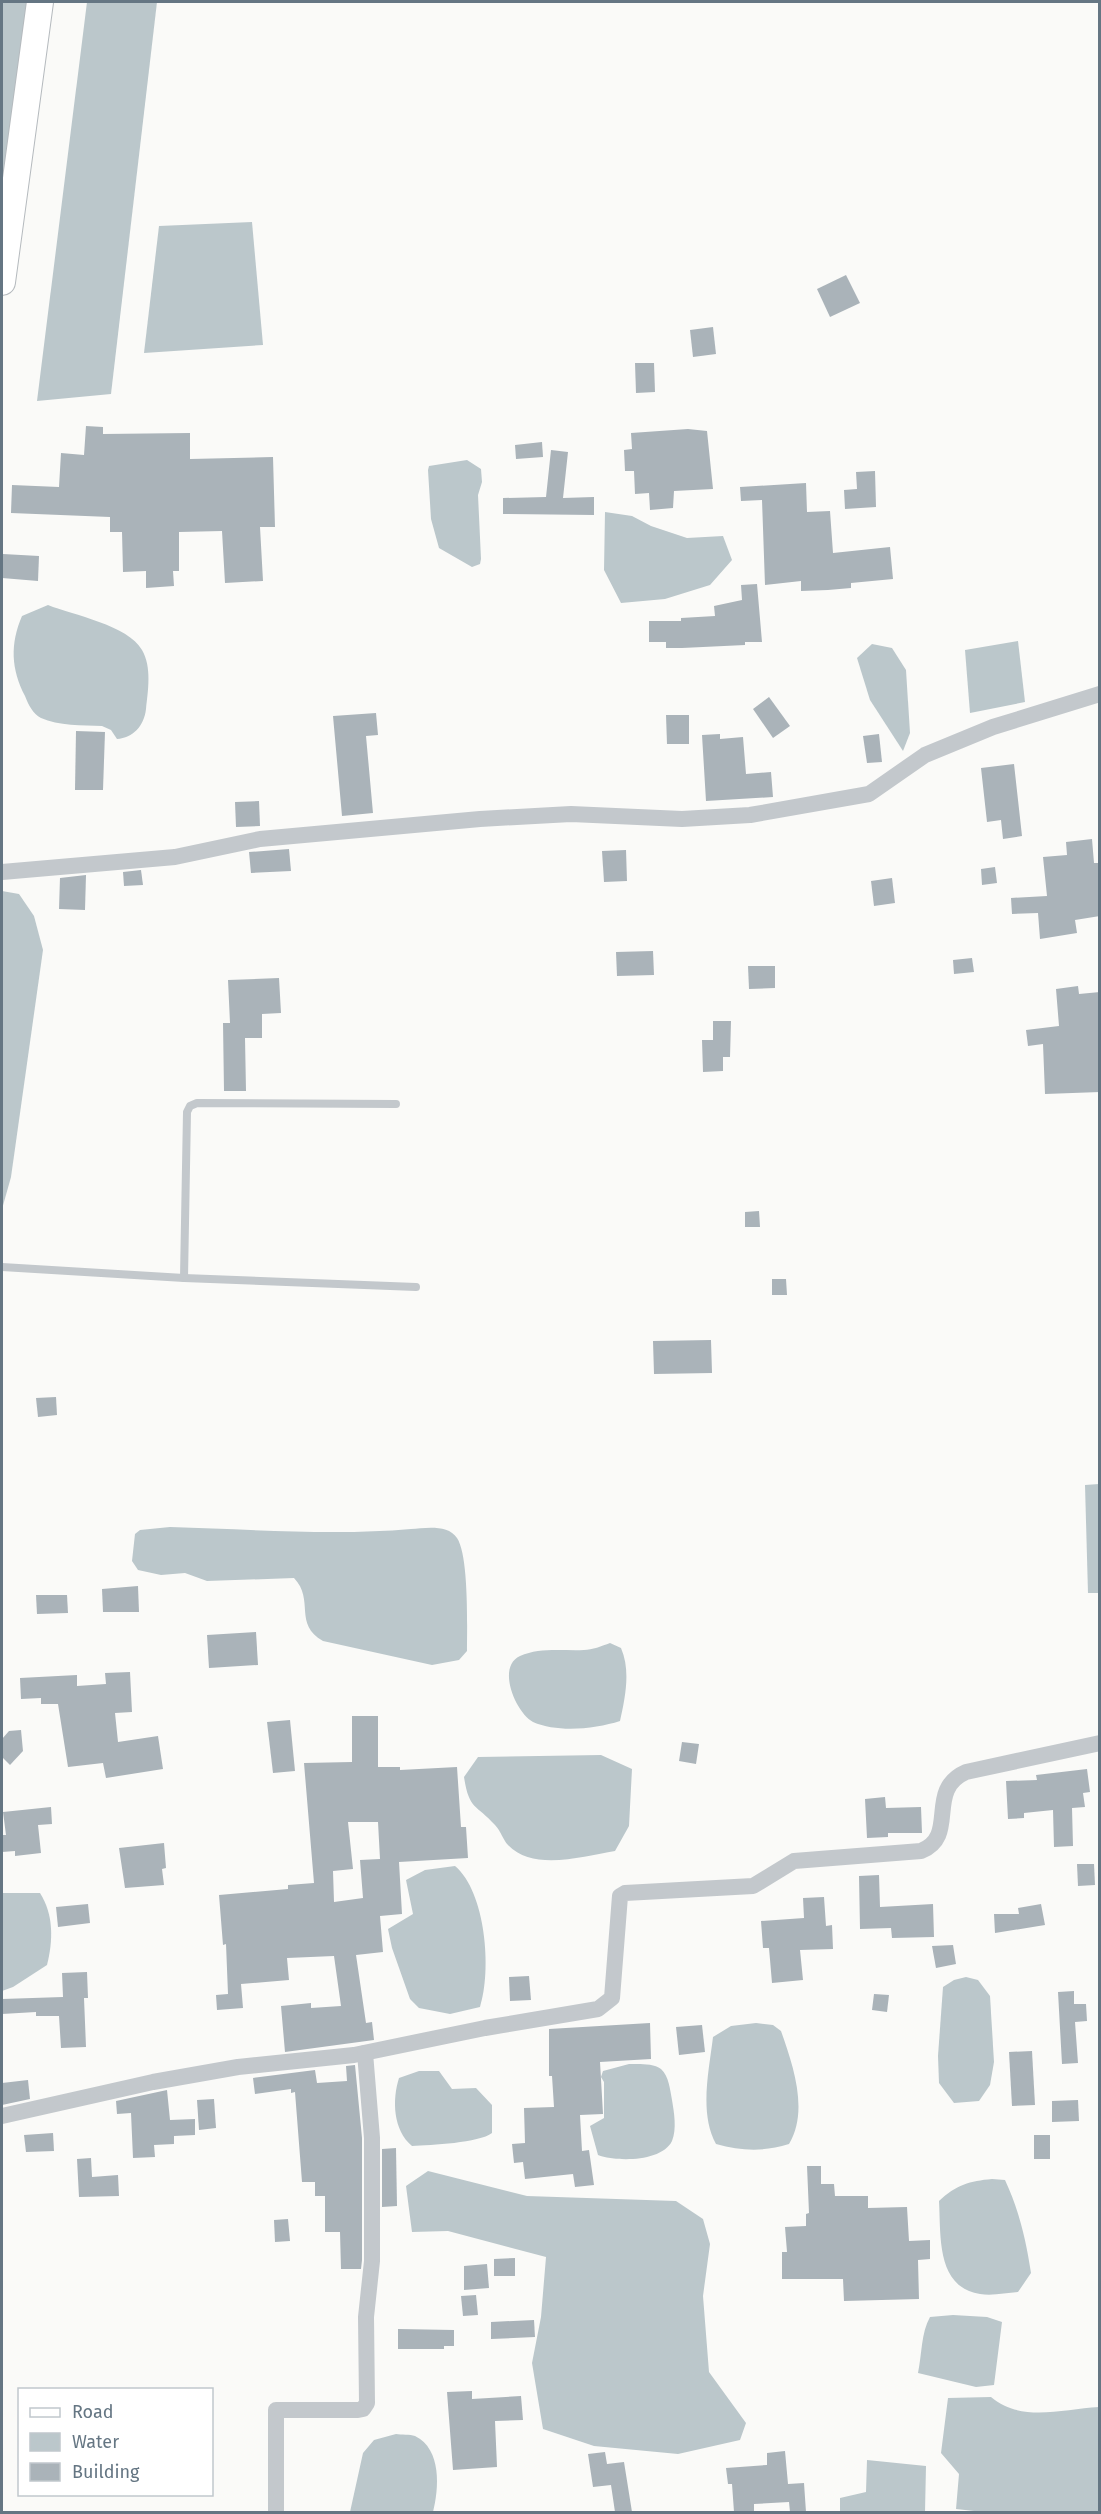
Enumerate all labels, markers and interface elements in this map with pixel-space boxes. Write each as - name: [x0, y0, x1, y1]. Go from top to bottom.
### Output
- legend: [18, 2388, 213, 2496]
- text: Road: [72, 2401, 114, 2423]
- text: Water: [72, 2431, 119, 2453]
- text: Building: [72, 2461, 140, 2483]

